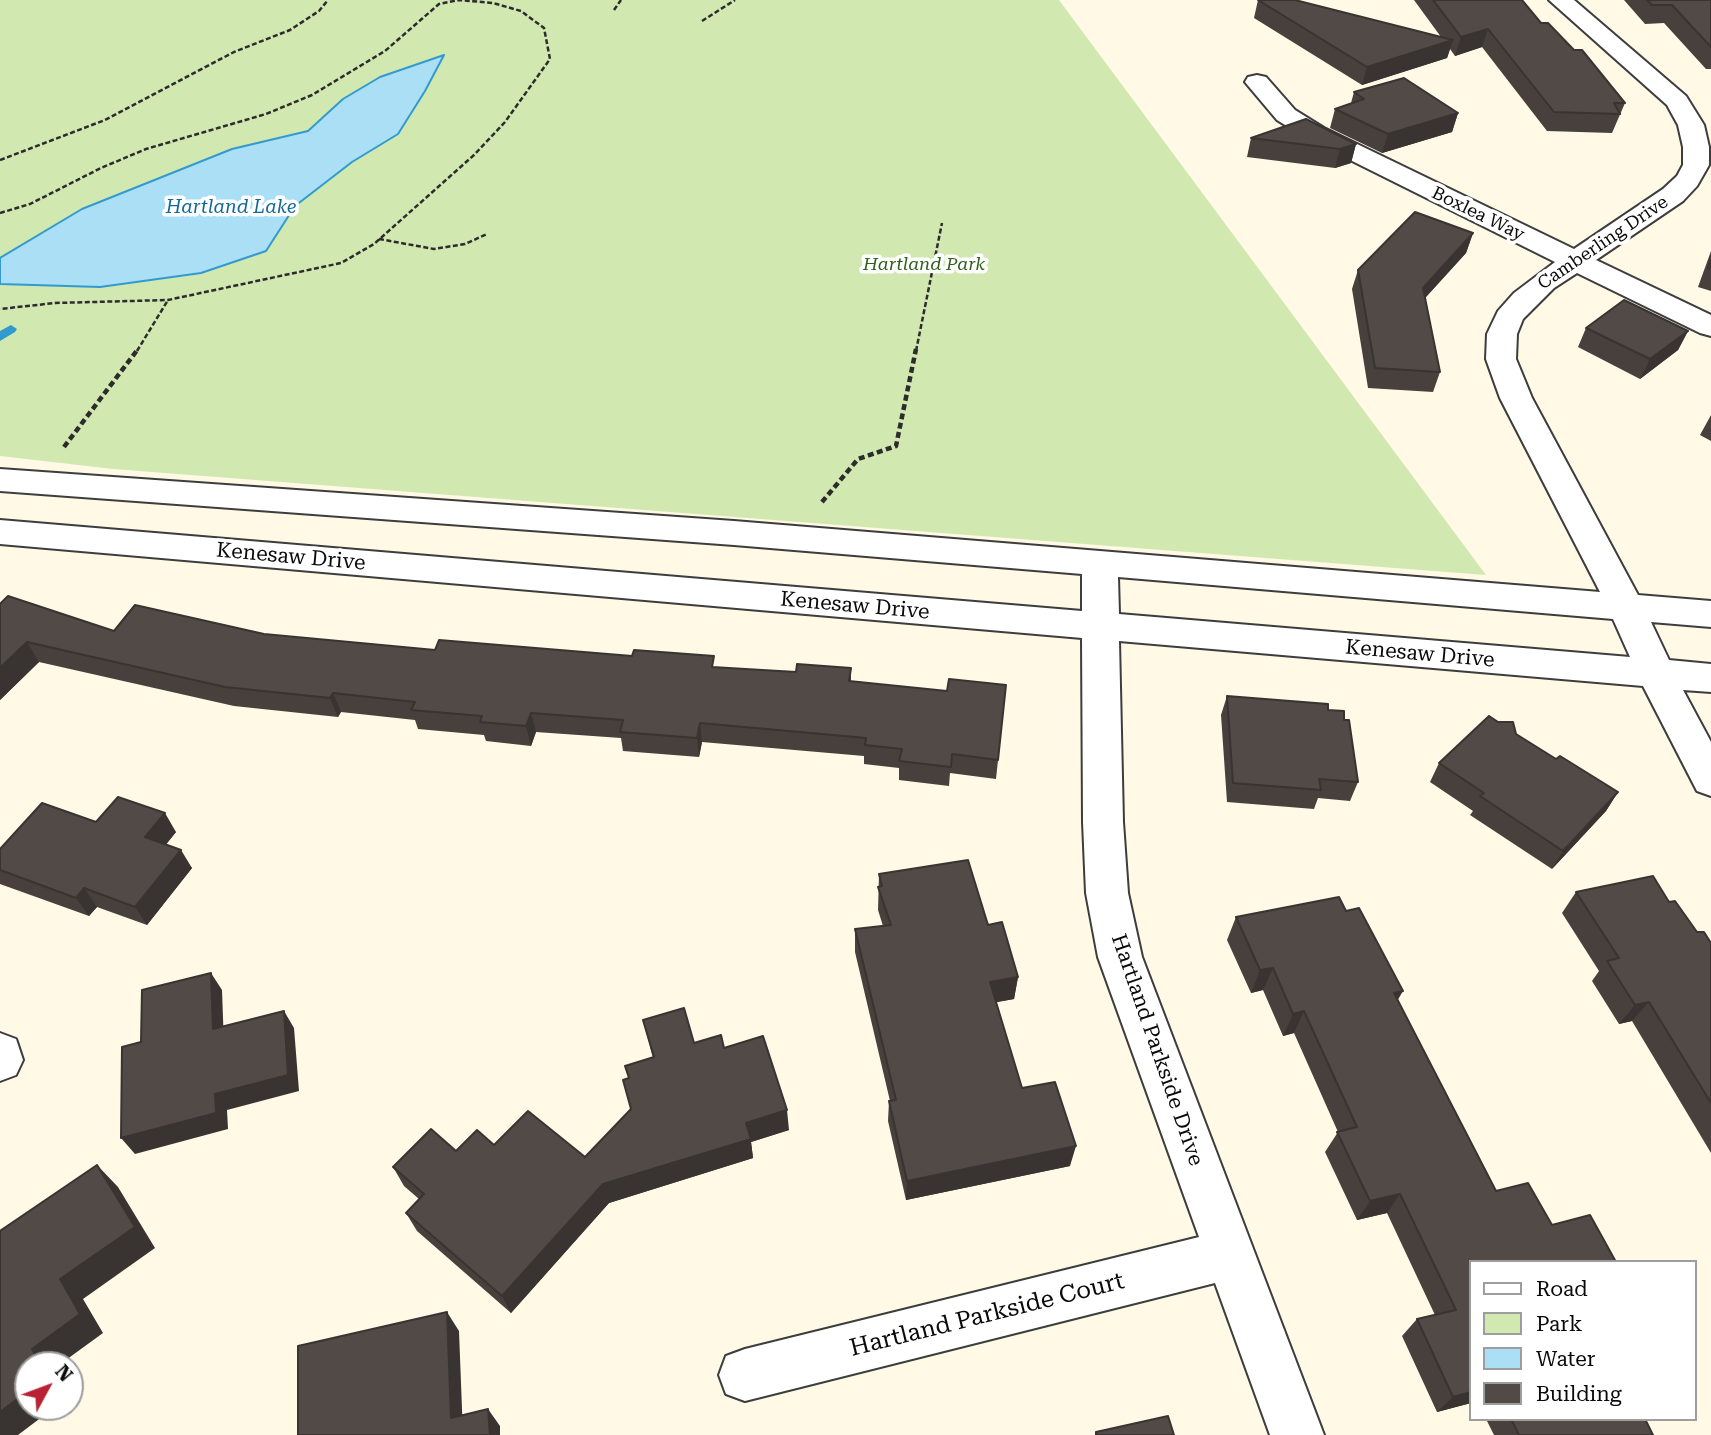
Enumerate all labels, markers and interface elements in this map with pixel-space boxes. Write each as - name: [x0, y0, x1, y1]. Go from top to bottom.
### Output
- street label: Boxlea Way: [1428, 182, 1528, 246]
- street label: Camberling Drive: [1534, 191, 1672, 295]
- water label: Hartland Lake: [166, 196, 296, 218]
- park label: Hartland Park: [863, 254, 985, 276]
- street label: Kenesaw Drive: [215, 538, 367, 576]
- street label: Kenesaw Drive: [779, 587, 931, 625]
- street label: Kenesaw Drive: [1344, 635, 1496, 673]
- street label: Hartland Parkside Drive: [1105, 931, 1209, 1169]
- legend: [1470, 1260, 1697, 1421]
- street label: Hartland Parkside Court: [847, 1267, 1127, 1363]
- text: Road: [1536, 1277, 1588, 1301]
- text: Park: [1536, 1312, 1582, 1336]
- text: Water: [1536, 1347, 1595, 1371]
- north arrow: [14, 1351, 84, 1421]
- text: N: [50, 1360, 77, 1386]
- text: Building: [1536, 1382, 1622, 1406]

